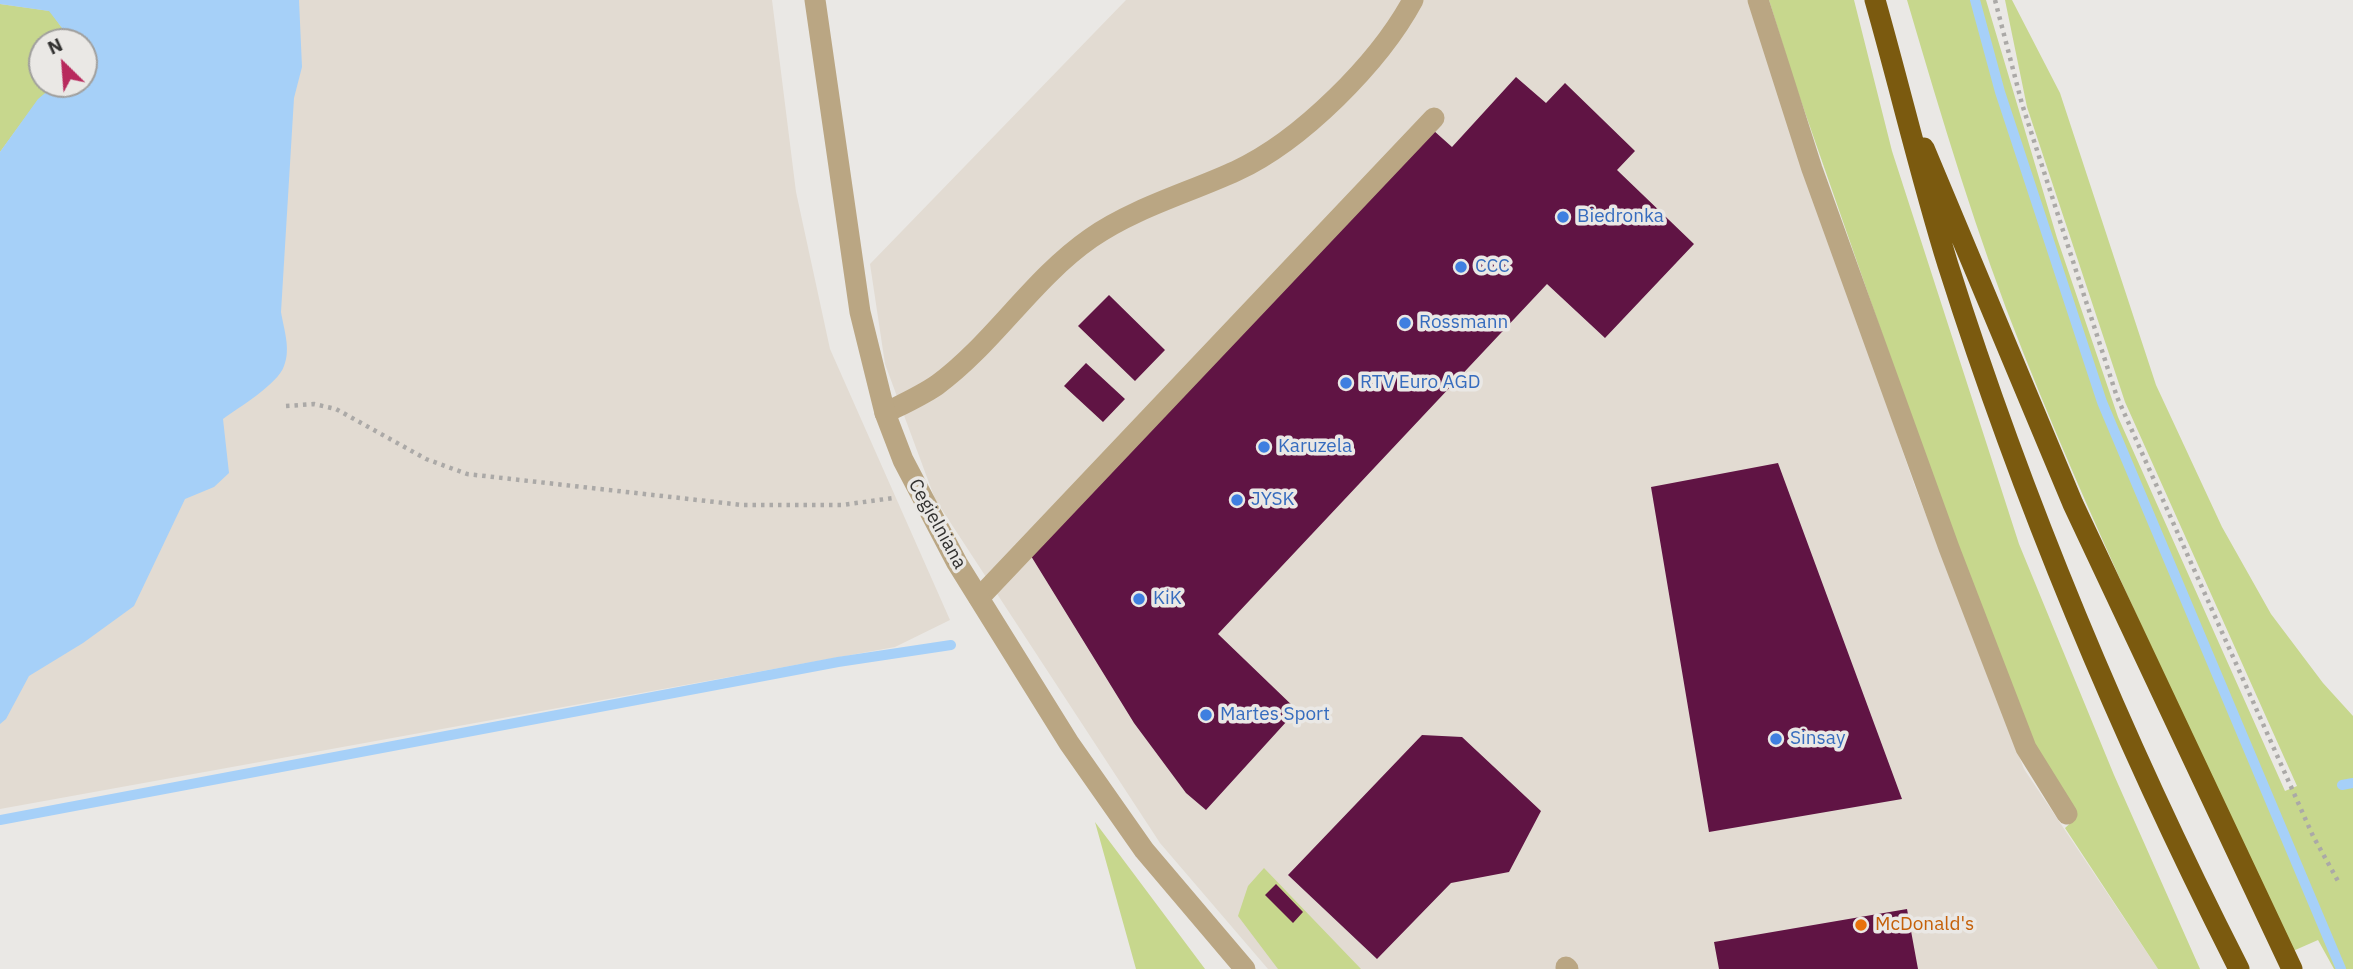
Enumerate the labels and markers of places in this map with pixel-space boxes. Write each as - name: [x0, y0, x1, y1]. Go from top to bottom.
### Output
- place label: Biedronka: [1577, 206, 1664, 228]
- marker: Biedronka: [1555, 209, 1571, 225]
- place label: CCC: [1475, 256, 1510, 278]
- marker: CCC: [1453, 259, 1469, 275]
- place label: Rossmann: [1419, 312, 1508, 334]
- marker: Rossmann: [1397, 315, 1413, 331]
- place label: RTV Euro AGD: [1360, 372, 1480, 394]
- marker: RTV Euro AGD: [1338, 375, 1354, 391]
- place label: Karuzela: [1278, 436, 1352, 458]
- marker: Karuzela: [1256, 439, 1272, 455]
- place label: JYSK: [1251, 489, 1295, 511]
- marker: JYSK: [1229, 492, 1245, 508]
- place label: KiK: [1153, 588, 1182, 610]
- marker: KiK: [1131, 591, 1147, 607]
- place label: Martes Sport: [1220, 704, 1330, 726]
- marker: Martes Sport: [1198, 707, 1214, 723]
- place label: Sinsay: [1790, 728, 1845, 750]
- marker: Sinsay: [1768, 731, 1784, 747]
- place label: McDonald's: [1875, 914, 1974, 936]
- marker: McDonald's: [1853, 917, 1869, 933]

